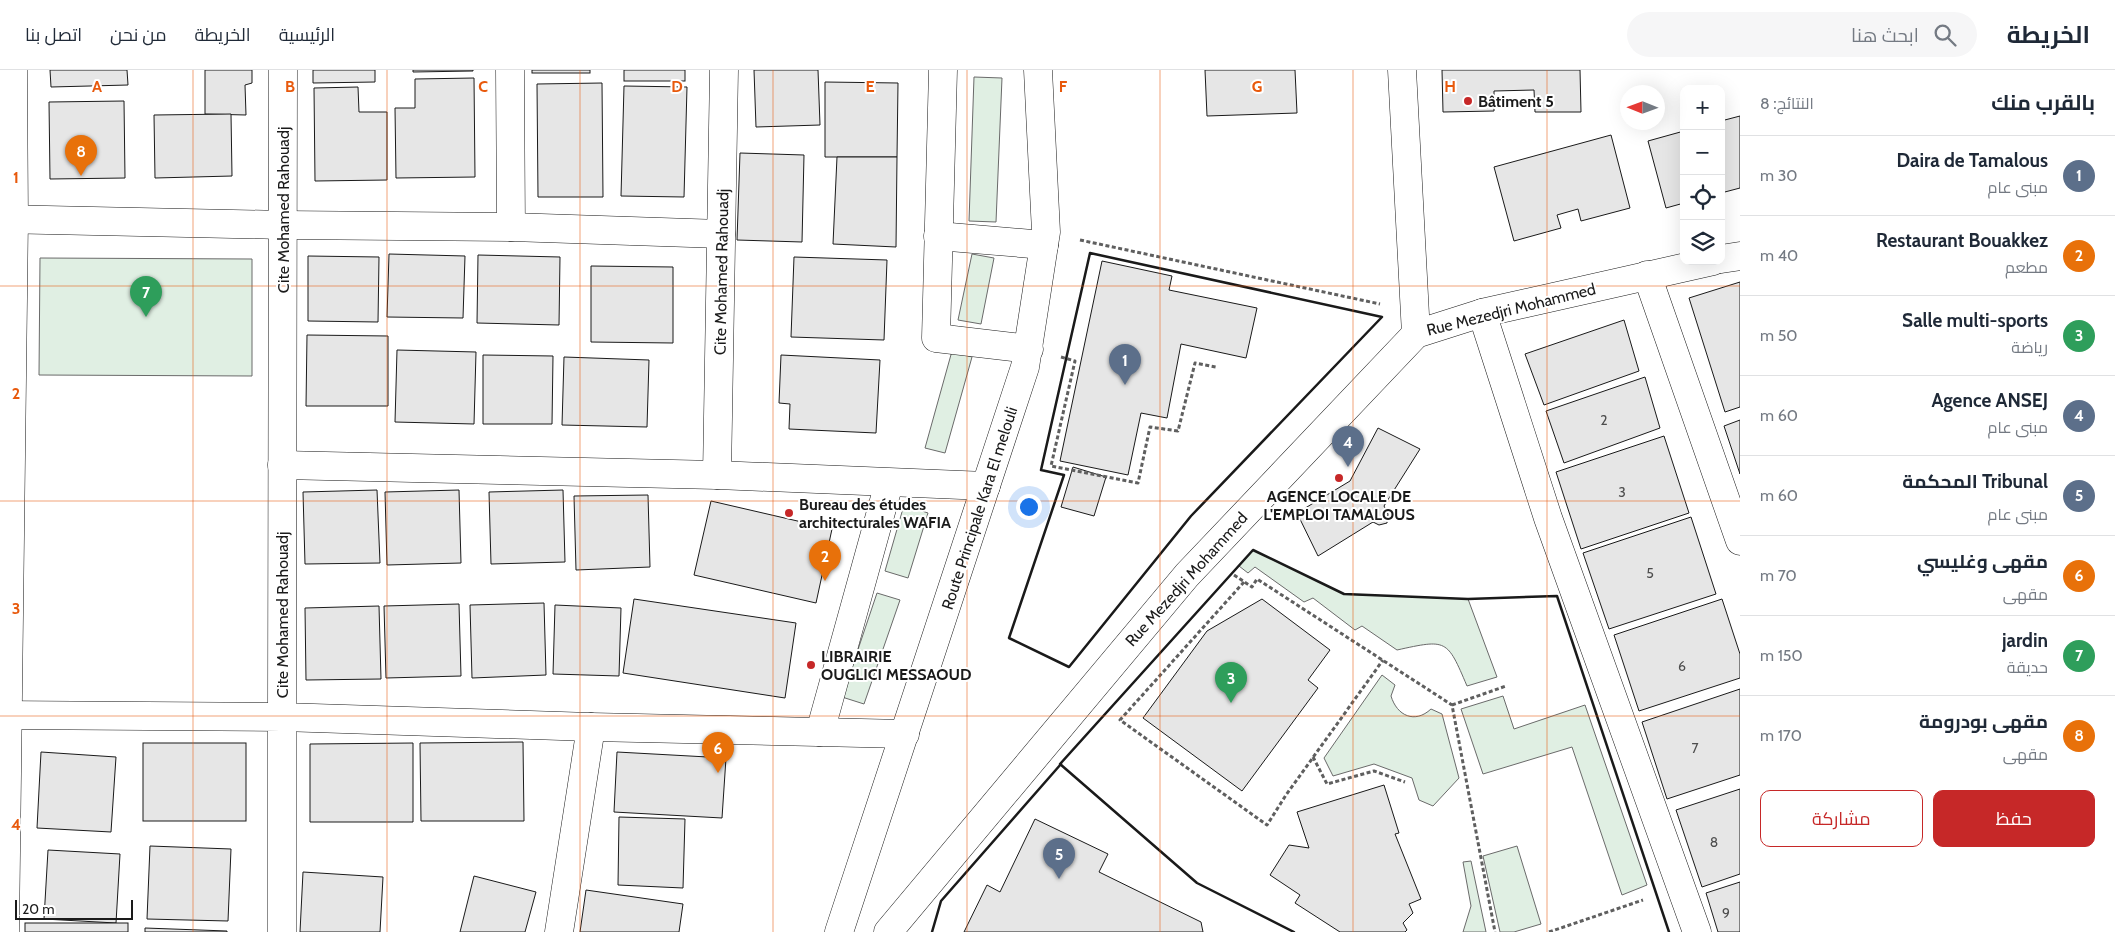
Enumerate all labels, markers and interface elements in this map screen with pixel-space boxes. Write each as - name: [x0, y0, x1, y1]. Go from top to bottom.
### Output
- search box: [1627, 12, 1977, 57]
- text: الخريطة: [2007, 20, 2090, 49]
- icon: search: [1931, 21, 1959, 49]
- text: اتصل بنا: [25, 24, 82, 46]
- text: من نحن: [110, 24, 166, 46]
- text: الخريطة: [194, 24, 251, 46]
- text: الرئيسية: [279, 24, 335, 46]
- text: ابحث هنا: [1851, 24, 1919, 47]
- text: A: [92, 77, 102, 96]
- text: B: [285, 77, 295, 96]
- text: C: [478, 77, 488, 96]
- text: D: [671, 77, 683, 96]
- text: E: [865, 77, 875, 96]
- text: F: [1059, 77, 1068, 96]
- text: G: [1252, 77, 1262, 96]
- text: H: [1444, 77, 1456, 96]
- north arrow: [1620, 85, 1665, 130]
- map controls: [1680, 85, 1725, 265]
- button: +: [1680, 85, 1725, 130]
- text: بالقرب منك: [1991, 90, 2095, 115]
- place label: Bâtiment 5: [1478, 92, 1554, 111]
- text: النتائج: 8: [1760, 94, 1814, 113]
- marker: Bâtiment 5: [1462, 95, 1474, 107]
- street label: Cite Mohamed Rahouadj: [274, 127, 293, 293]
- button: −: [1680, 130, 1725, 175]
- pin: 8: [65, 135, 97, 176]
- text: Daira de Tamalous: [1896, 149, 2048, 172]
- text: 30 m: [1760, 166, 1797, 185]
- text: 1: [2076, 166, 2082, 185]
- text: 1: [13, 168, 19, 187]
- button: locate: [1680, 175, 1725, 220]
- text: مبنى عام: [1987, 178, 2048, 197]
- street label: Cite Mohamed Rahouadj: [711, 189, 732, 355]
- button: layers: [1680, 220, 1725, 265]
- text: Restaurant Bouakkez: [1876, 229, 2048, 252]
- text: 40 m: [1760, 246, 1798, 265]
- text: 2: [2075, 246, 2083, 265]
- text: مطعم: [2005, 258, 2048, 277]
- pin: 7: [130, 276, 162, 317]
- street label: Rue Mezedjri Mohammed: [1425, 279, 1598, 340]
- text: Salle multi-sports: [1902, 309, 2048, 332]
- text: 50 m: [1760, 326, 1797, 345]
- text: 3: [2075, 326, 2083, 345]
- text: رياضة: [2011, 338, 2048, 357]
- pin: 1: [1109, 344, 1141, 385]
- text: 2: [12, 384, 20, 403]
- text: Agence ANSEJ: [1931, 389, 2048, 412]
- street label: Route Principale Kara El melouli: [938, 404, 1021, 612]
- text: 60 m: [1760, 406, 1798, 425]
- text: 4: [2074, 406, 2084, 425]
- house number: 2: [1600, 411, 1608, 429]
- text: مبنى عام: [1987, 418, 2048, 437]
- pin: 4: [1332, 426, 1364, 467]
- text: Tribunal المحكمة: [1902, 470, 2048, 493]
- marker: AGENCE LOCALE DE L'EMPLOI TAMALOUS: [1333, 472, 1345, 484]
- house number: 3: [1618, 483, 1626, 501]
- text: 60 m: [1760, 486, 1798, 505]
- text: 5: [2075, 486, 2083, 505]
- place label: AGENCE LOCALE DE L'EMPLOI TAMALOUS: [1263, 487, 1415, 524]
- your location: [1016, 494, 1042, 520]
- place label: Bureau des études architecturales WAFIA: [799, 495, 951, 532]
- text: مبنى عام: [1987, 505, 2048, 524]
- marker: Bureau des études architecturales WAFIA: [783, 507, 795, 519]
- street label: Rue Mezedjri Mohammed: [1121, 508, 1252, 650]
- street label: Cite Mohamed Rahouadj: [273, 532, 292, 698]
- pin: 2: [809, 540, 841, 581]
- text: مقهى وغليسي: [1917, 550, 2048, 573]
- house number: 5: [1646, 564, 1654, 582]
- text: 70 m: [1760, 566, 1797, 585]
- text: 6: [2075, 566, 2084, 585]
- text: مقهى: [2003, 585, 2048, 604]
- text: 3: [12, 599, 20, 618]
- text: jardin: [2002, 629, 2048, 652]
- text: 150 m: [1760, 646, 1803, 665]
- text: 7: [2075, 646, 2083, 665]
- place label: LIBRAIRIE OUGLICI MESSAOUD: [821, 647, 972, 684]
- house number: 6: [1678, 657, 1686, 675]
- text: حديقة: [2007, 658, 2048, 677]
- marker: LIBRAIRIE OUGLICI MESSAOUD: [805, 659, 817, 671]
- pin: 3: [1215, 662, 1247, 703]
- text: مقهى بودرومة: [1919, 710, 2048, 733]
- text: 170 m: [1760, 726, 1802, 745]
- text: 8: [2074, 726, 2084, 745]
- pin: 6: [702, 732, 734, 773]
- house number: 7: [1691, 739, 1699, 757]
- text: مقهى: [2003, 745, 2048, 764]
- button: مشاركة: [1760, 790, 1923, 847]
- button: حفظ: [1933, 790, 2095, 847]
- text: 4: [11, 815, 21, 834]
- house number: 8: [1710, 833, 1718, 851]
- pin: 5: [1043, 838, 1075, 879]
- scale bar: [15, 897, 132, 920]
- text: 20 m: [22, 900, 55, 918]
- house number: 9: [1722, 904, 1730, 922]

